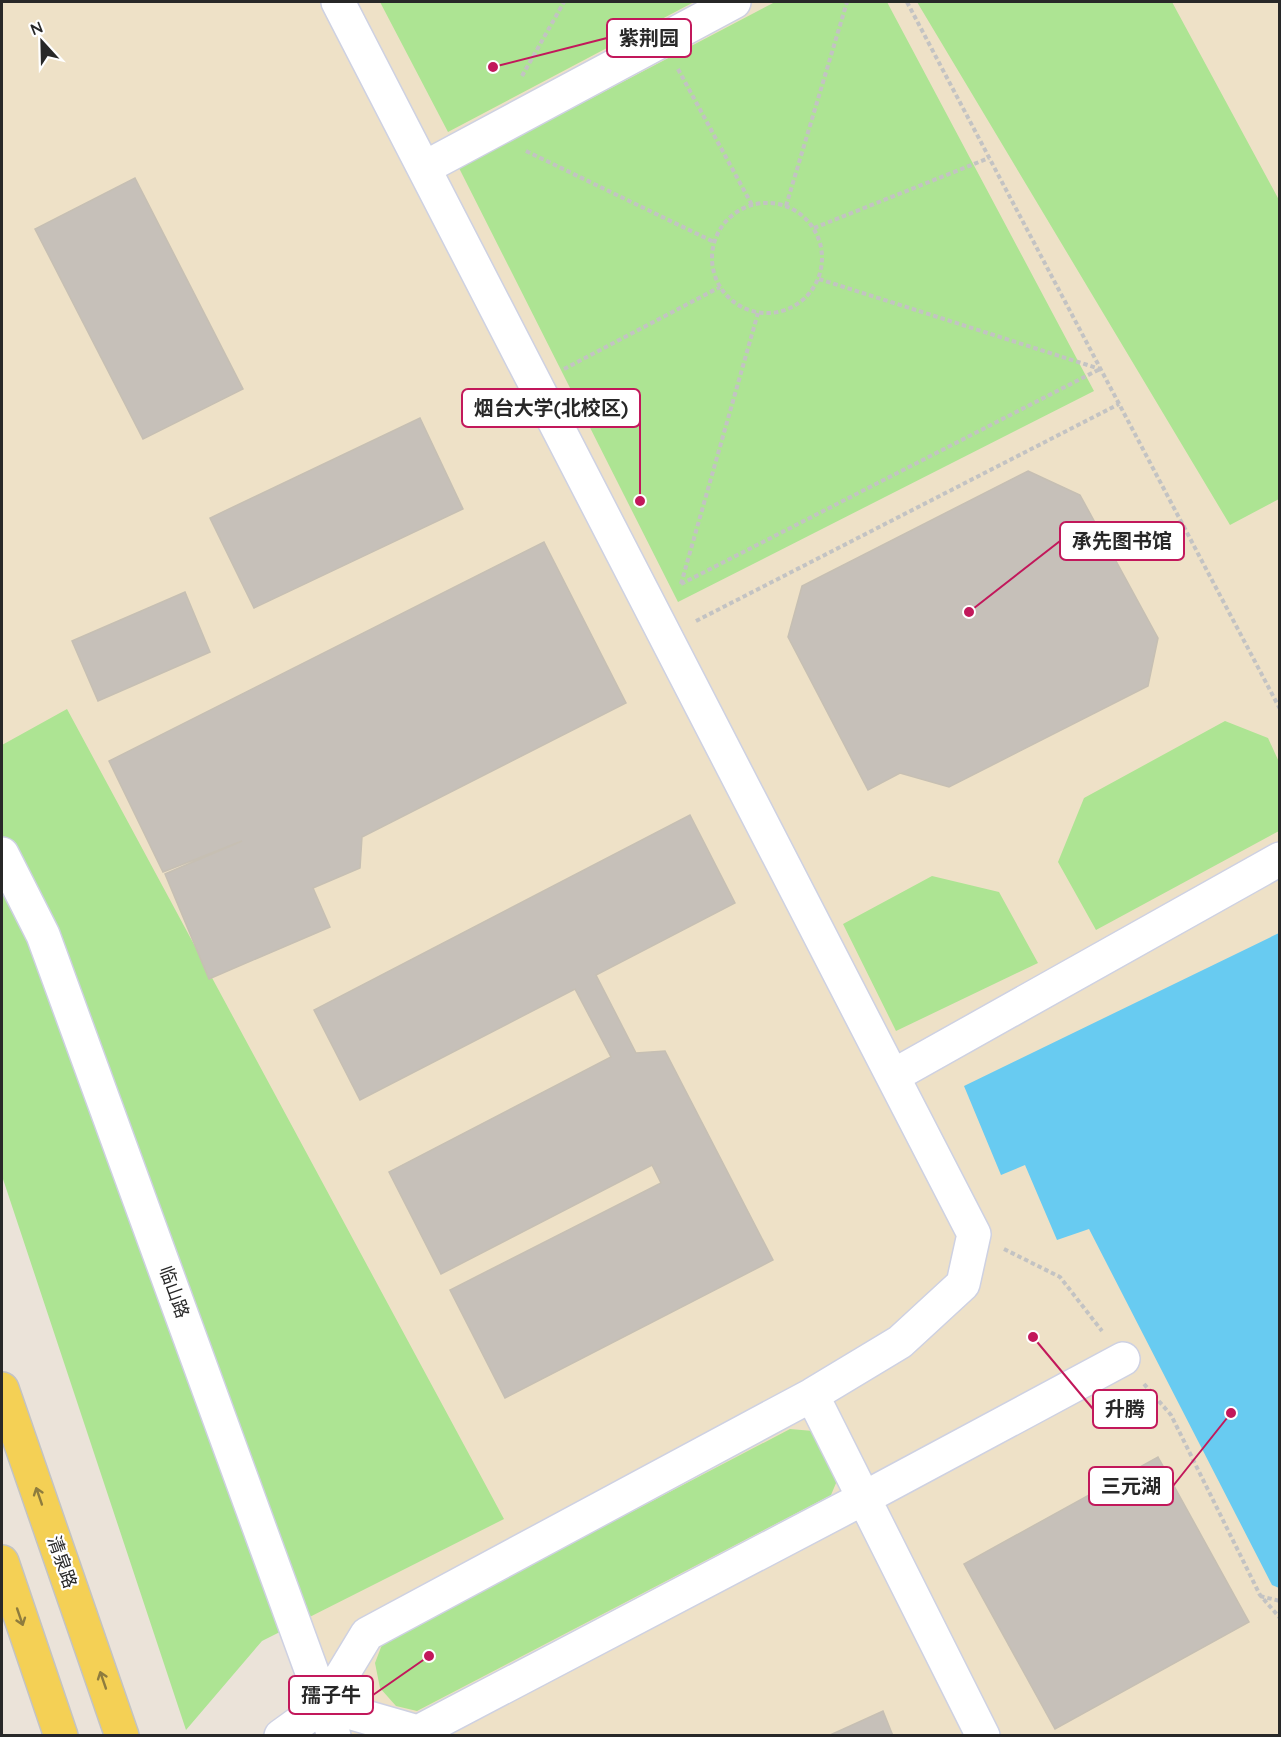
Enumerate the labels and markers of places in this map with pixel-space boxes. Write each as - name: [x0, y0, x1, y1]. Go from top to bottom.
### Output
- callout: 紫荆园: [607, 19, 691, 57]
- callout: 烟台大学(北校区): [462, 389, 640, 427]
- callout: 承先图书馆: [1060, 522, 1184, 560]
- callout: 升腾: [1093, 1390, 1157, 1428]
- callout: 三元湖: [1089, 1467, 1173, 1505]
- callout: 孺子牛: [289, 1676, 373, 1714]

